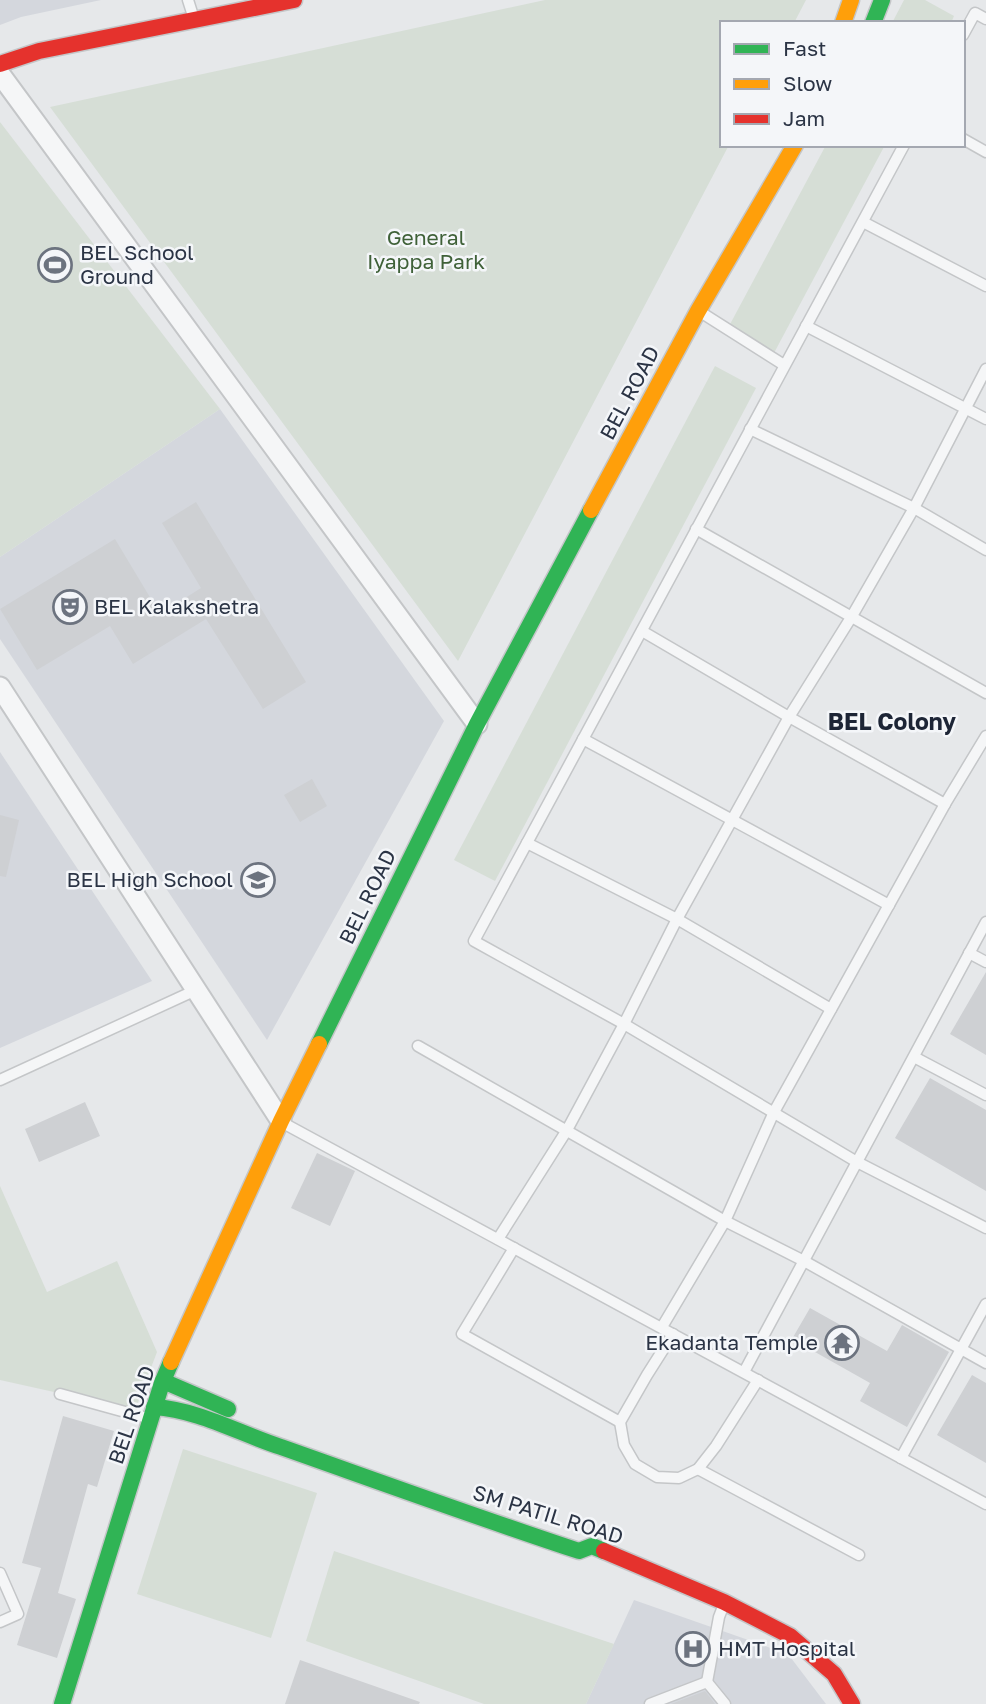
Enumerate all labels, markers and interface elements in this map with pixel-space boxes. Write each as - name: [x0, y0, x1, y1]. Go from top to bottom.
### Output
- legend: [720, 21, 965, 147]
- text: Fast: [783, 35, 826, 61]
- text: Slow: [783, 70, 832, 96]
- text: Jam: [783, 105, 825, 131]
- park label: General Iyappa Park: [367, 224, 485, 274]
- place label: BEL School Ground: [80, 239, 194, 289]
- sports icon: BEL School Ground: [36, 246, 74, 284]
- street label: BEL ROAD: [594, 341, 665, 444]
- theatre icon: BEL Kalakshetra: [51, 588, 89, 626]
- place label: BEL Kalakshetra: [94, 593, 259, 619]
- district label: BEL Colony: [828, 707, 956, 735]
- street label: BEL ROAD: [333, 845, 401, 948]
- school or university icon: BEL High School: [239, 861, 277, 899]
- place label: BEL High School: [67, 866, 233, 892]
- temple icon: Ekadanta Temple: [823, 1324, 861, 1362]
- place label: Ekadanta Temple: [645, 1329, 818, 1355]
- street label: BEL ROAD: [102, 1362, 160, 1467]
- street label: SM PATIL ROAD: [470, 1479, 627, 1549]
- hospital icon: HMT Hospital: [674, 1630, 712, 1668]
- place label: HMT Hospital: [718, 1635, 856, 1661]

